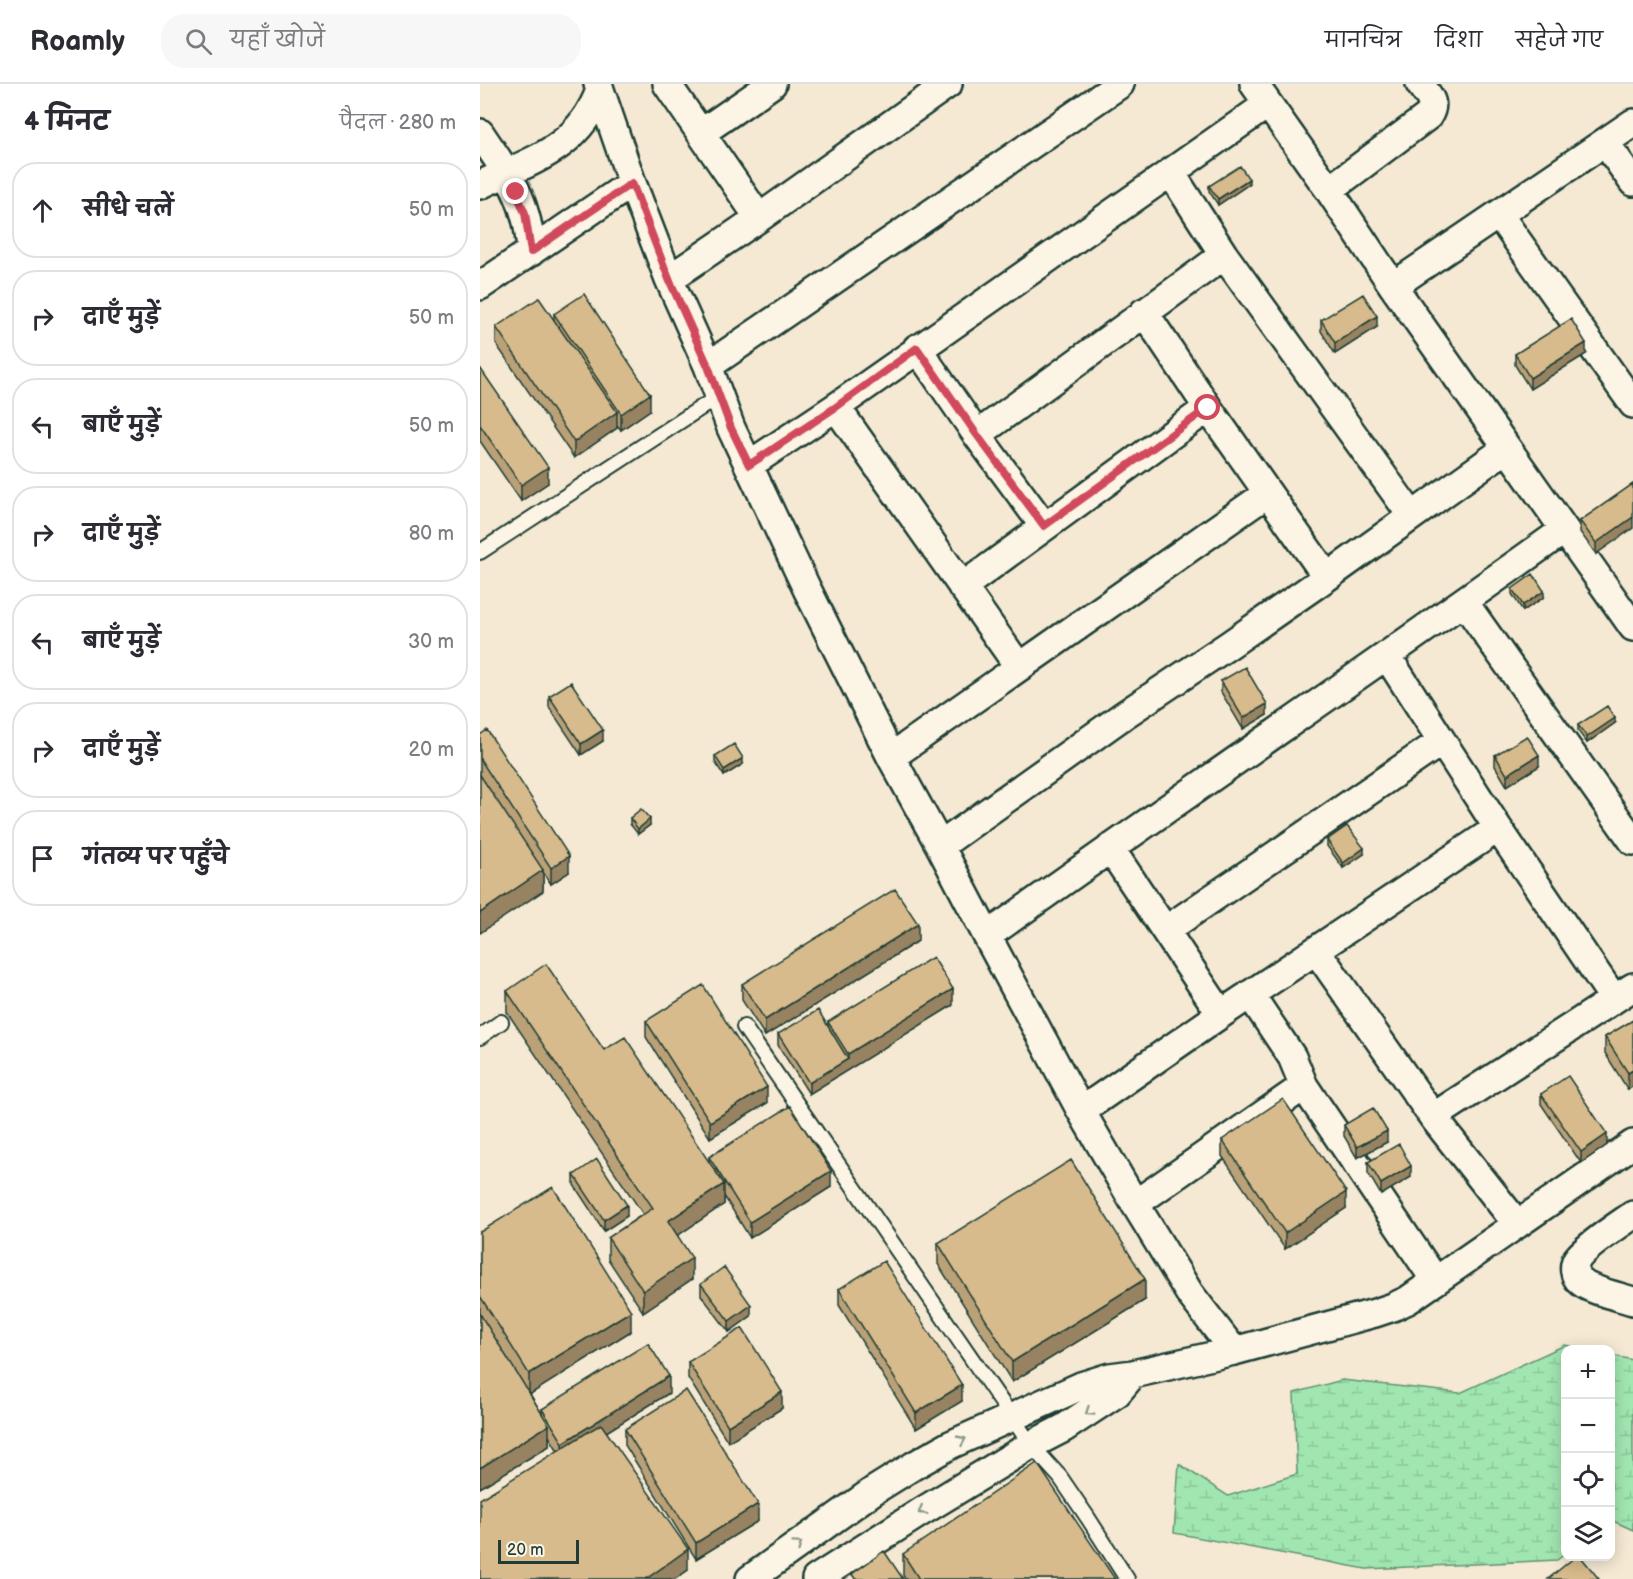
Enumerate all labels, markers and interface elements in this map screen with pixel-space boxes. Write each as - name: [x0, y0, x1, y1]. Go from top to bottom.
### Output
- search box: [161, 14, 581, 68]
- text: Roamly: [30, 25, 125, 58]
- icon: search: [182, 25, 215, 58]
- text: यहाँ खोजें: [230, 27, 325, 54]
- text: मानचित्र: [1325, 28, 1402, 53]
- text: दिशा: [1435, 28, 1482, 53]
- text: सहेजे गए: [1515, 28, 1603, 53]
- text: 4 मिनट: [24, 107, 109, 138]
- text: पैदल · 280 m: [340, 111, 456, 135]
- route end: [502, 178, 528, 204]
- icon: ahead: [26, 194, 59, 227]
- text: सीधे चलें: [83, 196, 173, 223]
- text: 50 m: [409, 198, 454, 222]
- icon: right: [26, 302, 59, 335]
- text: दाएँ मुड़ें: [83, 304, 160, 331]
- text: 50 m: [409, 306, 454, 330]
- route start: [1194, 394, 1220, 420]
- icon: left: [26, 410, 59, 443]
- text: बाएँ मुड़ें: [83, 412, 161, 439]
- text: 50 m: [409, 414, 454, 438]
- icon: right: [26, 518, 59, 551]
- text: दाएँ मुड़ें: [83, 520, 160, 547]
- text: 80 m: [409, 522, 454, 546]
- icon: left: [26, 626, 59, 659]
- text: बाएँ मुड़ें: [83, 628, 161, 655]
- text: 30 m: [408, 630, 454, 654]
- icon: right: [26, 734, 59, 767]
- text: दाएँ मुड़ें: [83, 736, 160, 763]
- text: 20 m: [409, 738, 454, 762]
- icon: arrive: [26, 842, 59, 875]
- text: गंतव्य पर पहुँचे: [83, 844, 229, 871]
- map controls: [1561, 1345, 1615, 1561]
- button: +: [1561, 1345, 1615, 1399]
- button: −: [1561, 1399, 1615, 1453]
- one-way arrow: [1085, 1405, 1096, 1416]
- one-way arrow: [955, 1436, 966, 1448]
- button: locate: [1561, 1453, 1615, 1507]
- one-way arrow: [917, 1504, 928, 1515]
- button: layers: [1561, 1507, 1615, 1561]
- scale bar: [498, 1537, 579, 1564]
- text: 20 m: [507, 1541, 543, 1560]
- one-way arrow: [791, 1541, 802, 1552]

